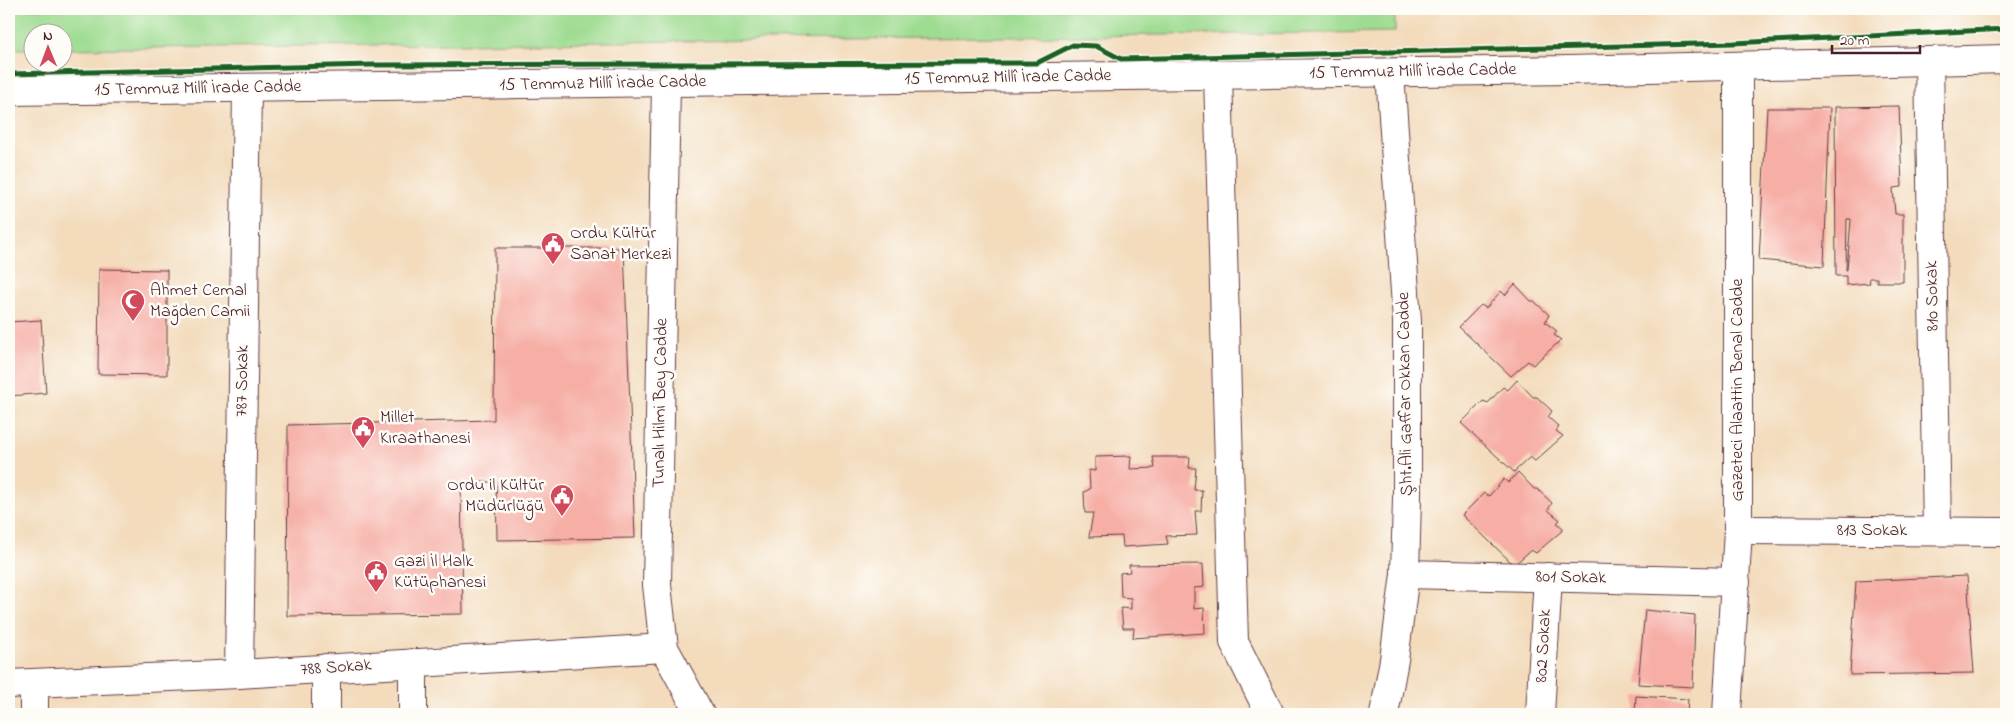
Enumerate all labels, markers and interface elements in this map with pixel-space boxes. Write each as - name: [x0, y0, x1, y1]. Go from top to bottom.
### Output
- north arrow: [22, 22, 72, 72]
- scale bar: [1832, 22, 1920, 54]
- text: N: [43, 26, 53, 47]
- text: 20 m: [1840, 30, 1870, 52]
- street label: 15 Temmuz Millî İrade Cadde: [1309, 57, 1518, 87]
- street label: 15 Temmuz Millî İrade Cadde: [904, 63, 1113, 93]
- street label: 15 Temmuz Millî İrade Cadde: [499, 69, 708, 99]
- street label: 15 Temmuz Millî İrade Cadde: [94, 74, 303, 104]
- place label: Ordu Kültür Sanat Merkezi: [570, 221, 672, 268]
- public building icon: Ordu Kültür Sanat Merkezi: [540, 231, 566, 265]
- street label: 810 Sokak: [1919, 260, 1947, 332]
- place label: Ahmet Cemal Mağden Camii: [150, 278, 250, 326]
- street label: Gazeteci Alaattin Benal Cadde: [1725, 278, 1751, 501]
- mosque icon: Ahmet Cemal Mağden Camii: [120, 288, 146, 322]
- street label: Şht.Ali Gaffar Okkan Cadde: [1391, 291, 1421, 496]
- street label: Tunalı Hilmi Bey Cadde: [647, 317, 675, 488]
- street label: 787 Sokak: [229, 345, 257, 417]
- place label: Millet Kıraathanesi: [380, 405, 471, 452]
- public building icon: Millet Kıraathanesi: [350, 415, 376, 449]
- place label: Ordu il Kültür Müdürlüğü: [447, 473, 544, 521]
- public building icon: Ordu il Kültür Müdürlüğü: [549, 483, 575, 517]
- street label: 813 Sokak: [1837, 518, 1907, 544]
- place label: Gazi İl Halk Kütüphanesi: [394, 549, 486, 596]
- public building icon: Gazi İl Halk Kütüphanesi: [363, 559, 389, 593]
- street label: 801 Sokak: [1535, 564, 1607, 592]
- street label: 802 Sokak: [1529, 608, 1559, 684]
- street label: 788 Sokak: [300, 653, 373, 683]

